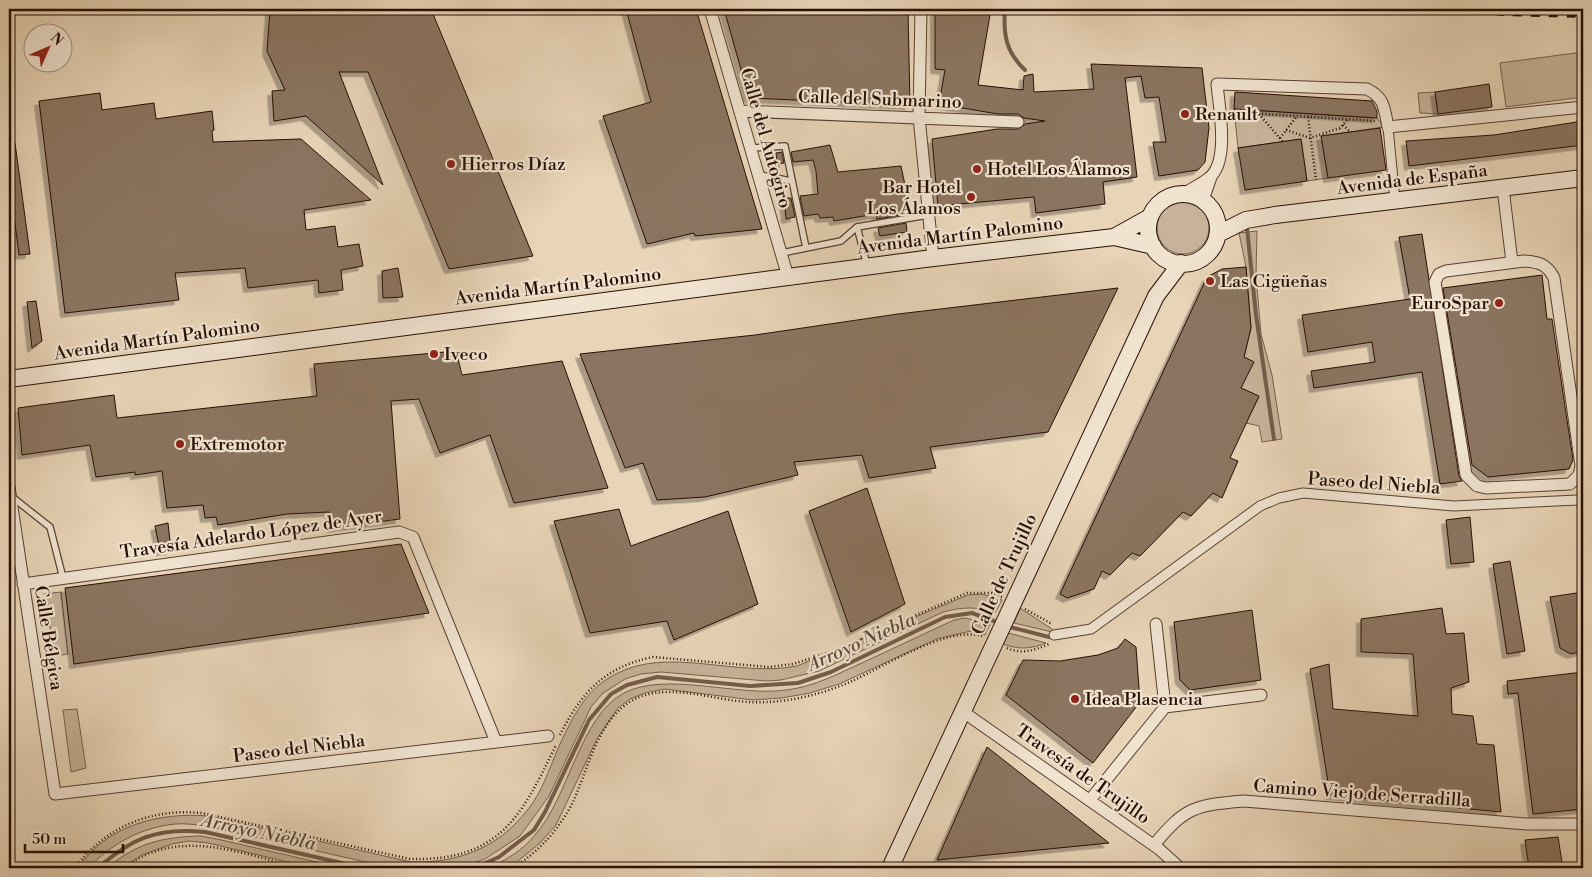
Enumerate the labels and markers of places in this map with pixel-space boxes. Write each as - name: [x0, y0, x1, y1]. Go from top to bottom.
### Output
- place label: Renault: [1195, 103, 1259, 126]
- marker: Renault: [1179, 108, 1191, 120]
- place label: Hierros Díaz: [461, 153, 566, 176]
- marker: Hierros Díaz: [445, 158, 457, 170]
- place label: Hotel Los Álamos: [987, 158, 1130, 181]
- marker: Hotel Los Álamos: [971, 163, 983, 175]
- place label: Bar Hotel Los Álamos: [867, 176, 962, 220]
- marker: Bar Hotel Los Álamos: [965, 191, 977, 203]
- place label: Las Cigüeñas: [1220, 270, 1327, 293]
- marker: Las Cigüeñas: [1204, 275, 1216, 287]
- place label: EuroSpar: [1411, 292, 1489, 315]
- marker: EuroSpar: [1493, 297, 1505, 309]
- place label: Iveco: [444, 343, 488, 366]
- marker: Iveco: [428, 348, 440, 360]
- place label: Extremotor: [190, 433, 285, 456]
- marker: Extremotor: [174, 438, 186, 450]
- place label: Idea Plasencia: [1085, 688, 1203, 711]
- marker: Idea Plasencia: [1069, 693, 1081, 705]

